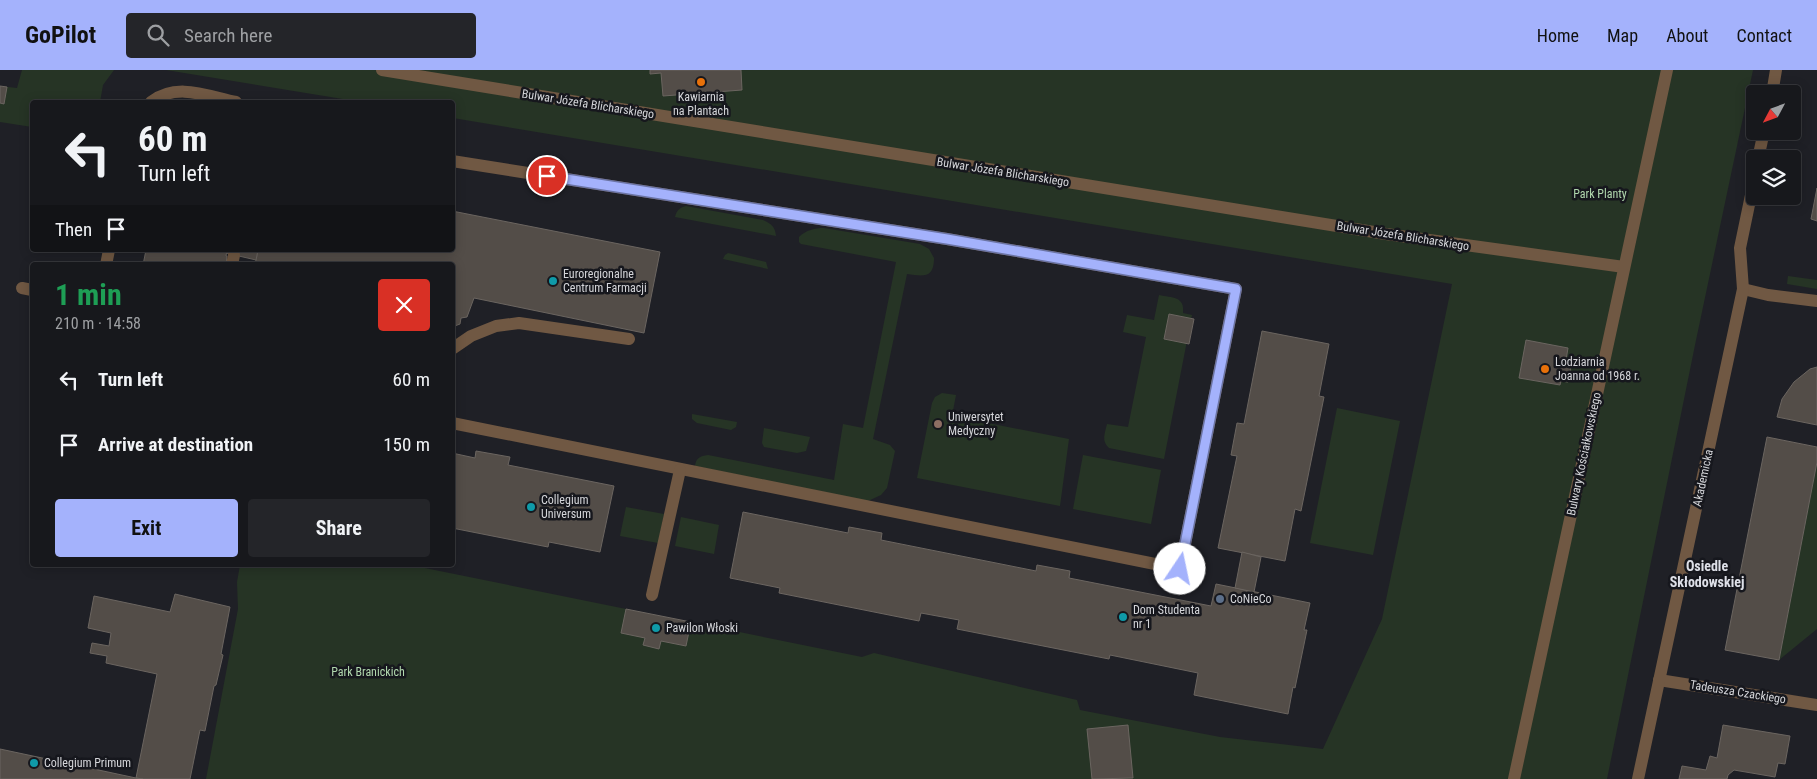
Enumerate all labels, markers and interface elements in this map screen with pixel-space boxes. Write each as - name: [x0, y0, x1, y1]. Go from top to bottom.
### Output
- search box: [126, 13, 476, 58]
- text: GoPilot: [25, 21, 96, 49]
- icon: search: [144, 21, 172, 49]
- text: Search here: [184, 24, 272, 47]
- text: Home: [1537, 25, 1579, 46]
- text: Map: [1607, 25, 1638, 46]
- text: About: [1666, 25, 1708, 46]
- text: Contact: [1736, 25, 1792, 46]
- marker: Kawiarnia na Plantach: [695, 76, 707, 88]
- north arrow: [1746, 85, 1801, 140]
- map controls: [1746, 85, 1801, 205]
- street label: Bulwar Józefa Blicharskiego: [521, 87, 655, 121]
- place label: Kawiarnia na Plantach: [673, 90, 729, 118]
- text: 60 m: [138, 119, 207, 160]
- icon: left: [55, 120, 120, 185]
- button: layers: [1746, 150, 1801, 205]
- pin: [526, 155, 568, 197]
- street label: Bulwar Józefa Blicharskiego: [936, 155, 1070, 189]
- text: Turn left: [138, 161, 210, 186]
- icon: arrive: [533, 162, 561, 190]
- park label: Park Planty: [1573, 187, 1627, 201]
- icon: arrive: [102, 215, 130, 243]
- text: Then: [55, 218, 92, 241]
- street label: Bulwar Józefa Blicharskiego: [1336, 219, 1470, 253]
- place label: Euroregionalne Centrum Farmacji: [563, 267, 647, 295]
- marker: Euroregionalne Centrum Farmacji: [547, 275, 559, 287]
- text: 1 min: [55, 277, 122, 312]
- button: close: [378, 279, 430, 331]
- text: 210 m · 14:58: [55, 314, 141, 333]
- place label: Lodziarnia Joanna od 1968 r.: [1555, 355, 1640, 383]
- marker: Lodziarnia Joanna od 1968 r.: [1539, 363, 1551, 375]
- icon: left: [55, 366, 83, 394]
- text: Turn left: [98, 368, 163, 391]
- text: 60 m: [393, 368, 430, 391]
- street label: Bulwary Kościałkowskiego: [1564, 391, 1604, 517]
- place label: Uniwersytet Medyczny: [948, 410, 1004, 438]
- marker: Uniwersytet Medyczny: [932, 418, 944, 430]
- icon: arrive: [55, 431, 83, 459]
- text: Arrive at destination: [98, 433, 253, 456]
- text: 150 m: [383, 433, 430, 456]
- street label: Akademicka: [1690, 448, 1716, 508]
- place label: Collegium Universum: [541, 493, 591, 521]
- button: Exit: [55, 499, 238, 557]
- button: Share: [248, 499, 430, 557]
- marker: Collegium Universum: [525, 501, 537, 513]
- position arrow: [1153, 542, 1205, 594]
- district label: Osiedle Skłodowskiej: [1670, 558, 1744, 590]
- place label: CoNieCo: [1230, 592, 1271, 606]
- marker: CoNieCo: [1214, 593, 1226, 605]
- place label: Dom Studenta nr 1: [1133, 603, 1200, 631]
- marker: Dom Studenta nr 1: [1117, 611, 1129, 623]
- place label: Pawilon Włoski: [666, 621, 738, 635]
- marker: Pawilon Włoski: [650, 622, 662, 634]
- park label: Park Branickich: [331, 665, 405, 679]
- street label: Tadeusza Czackiego: [1689, 677, 1787, 707]
- place label: Collegium Primum: [44, 756, 131, 770]
- marker: Collegium Primum: [28, 757, 40, 769]

